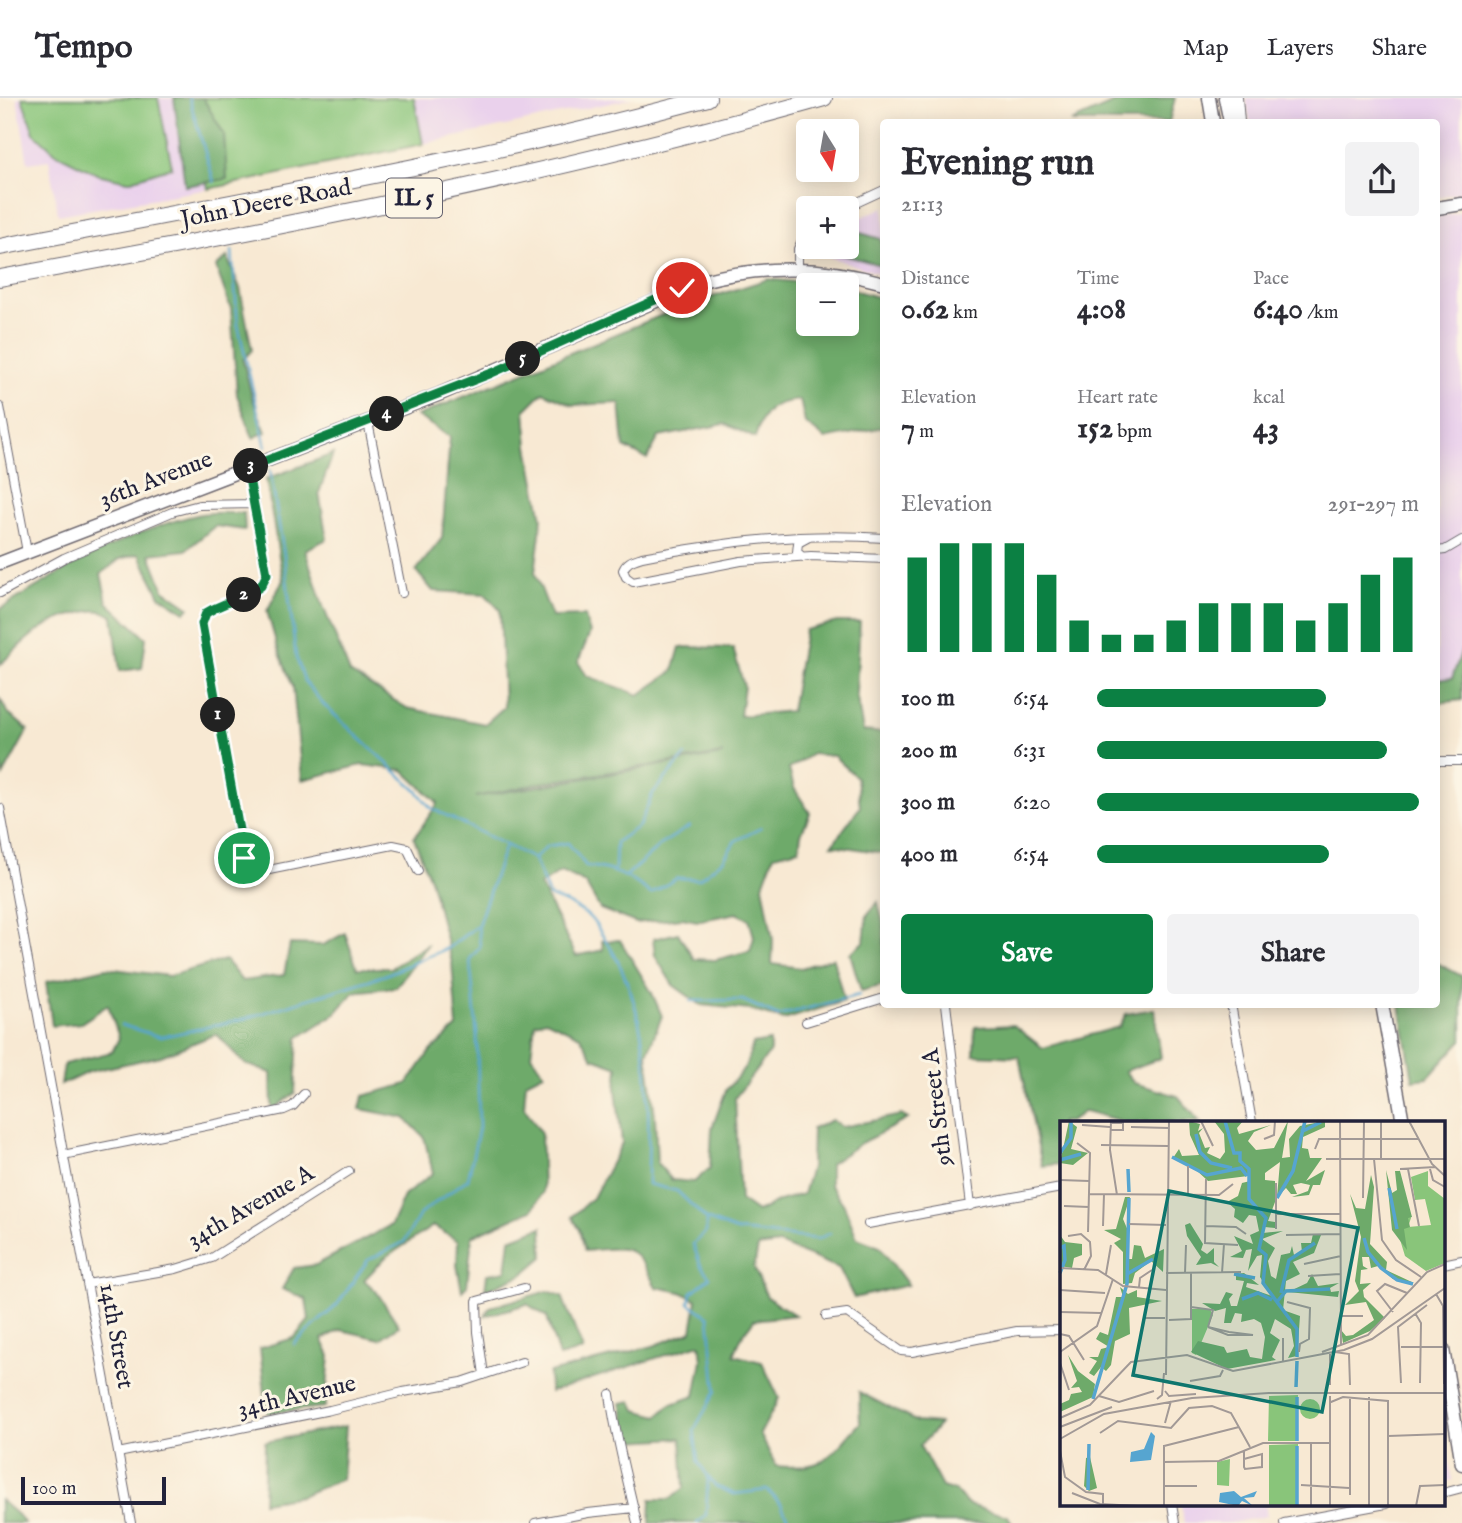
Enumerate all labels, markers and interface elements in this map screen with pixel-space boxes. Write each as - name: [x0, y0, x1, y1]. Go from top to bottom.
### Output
- text: Tempo: [35, 27, 133, 69]
- text: Map: [1183, 33, 1229, 64]
- text: Layers: [1267, 33, 1334, 64]
- text: Share: [1372, 33, 1427, 64]
- north arrow: [796, 119, 859, 182]
- map controls: [796, 119, 859, 336]
- text: Evening run: [901, 140, 1095, 188]
- button: share: [1345, 142, 1419, 216]
- street label: John Deere Road: [175, 172, 354, 236]
- road number: IL 5: [386, 178, 442, 218]
- text: 21:13: [901, 190, 944, 219]
- button: +: [796, 196, 859, 259]
- pin: [652, 258, 712, 318]
- text: Distance: [901, 267, 970, 291]
- text: Time: [1077, 267, 1119, 291]
- text: Pace: [1253, 267, 1289, 291]
- icon: check: [663, 269, 701, 307]
- button: −: [796, 273, 859, 336]
- text: 0.62: [901, 291, 949, 329]
- text: 4:08: [1077, 291, 1126, 329]
- text: 6:40: [1253, 291, 1303, 329]
- text: km: [949, 301, 978, 325]
- text: /km: [1303, 301, 1338, 325]
- pin: 5: [505, 342, 540, 376]
- text: 5: [519, 346, 526, 370]
- text: Elevation: [901, 386, 976, 410]
- text: Heart rate: [1077, 386, 1158, 410]
- text: kcal: [1253, 386, 1285, 410]
- pin: 4: [370, 396, 404, 432]
- text: 4: [382, 401, 391, 425]
- text: 7: [901, 410, 915, 448]
- text: 152: [1077, 410, 1113, 448]
- text: 43: [1253, 410, 1279, 448]
- text: m: [915, 420, 934, 444]
- text: bpm: [1113, 420, 1152, 444]
- street label: 36th Avenue: [95, 444, 217, 516]
- pin: 3: [233, 448, 268, 484]
- text: 3: [247, 453, 254, 477]
- text: Elevation: [901, 490, 992, 519]
- text: 291–297 m: [1328, 490, 1419, 519]
- pin: 2: [226, 578, 262, 612]
- text: 2: [239, 582, 248, 606]
- text: 100 m: [901, 684, 955, 713]
- text: 6:54: [1013, 684, 1048, 713]
- pin: 1: [200, 698, 235, 732]
- text: 1: [214, 702, 221, 726]
- text: 200 m: [901, 736, 957, 765]
- text: 6:31: [1013, 736, 1046, 765]
- text: 300 m: [901, 788, 955, 817]
- text: 6:20: [1013, 788, 1051, 817]
- pin: [214, 828, 274, 888]
- icon: arrive: [225, 839, 263, 877]
- text: 400 m: [901, 840, 958, 869]
- text: 6:54: [1013, 840, 1048, 869]
- button: Save: [901, 914, 1153, 994]
- button: Share: [1167, 914, 1419, 994]
- street label: 9th Street A: [915, 1046, 961, 1168]
- inset map: [1060, 1121, 1444, 1506]
- street label: 34th Avenue A: [182, 1158, 321, 1256]
- street label: 14th Street: [91, 1281, 141, 1391]
- street label: 34th Avenue: [235, 1368, 359, 1426]
- scale bar: [21, 1474, 166, 1506]
- text: 100 m: [32, 1477, 76, 1501]

